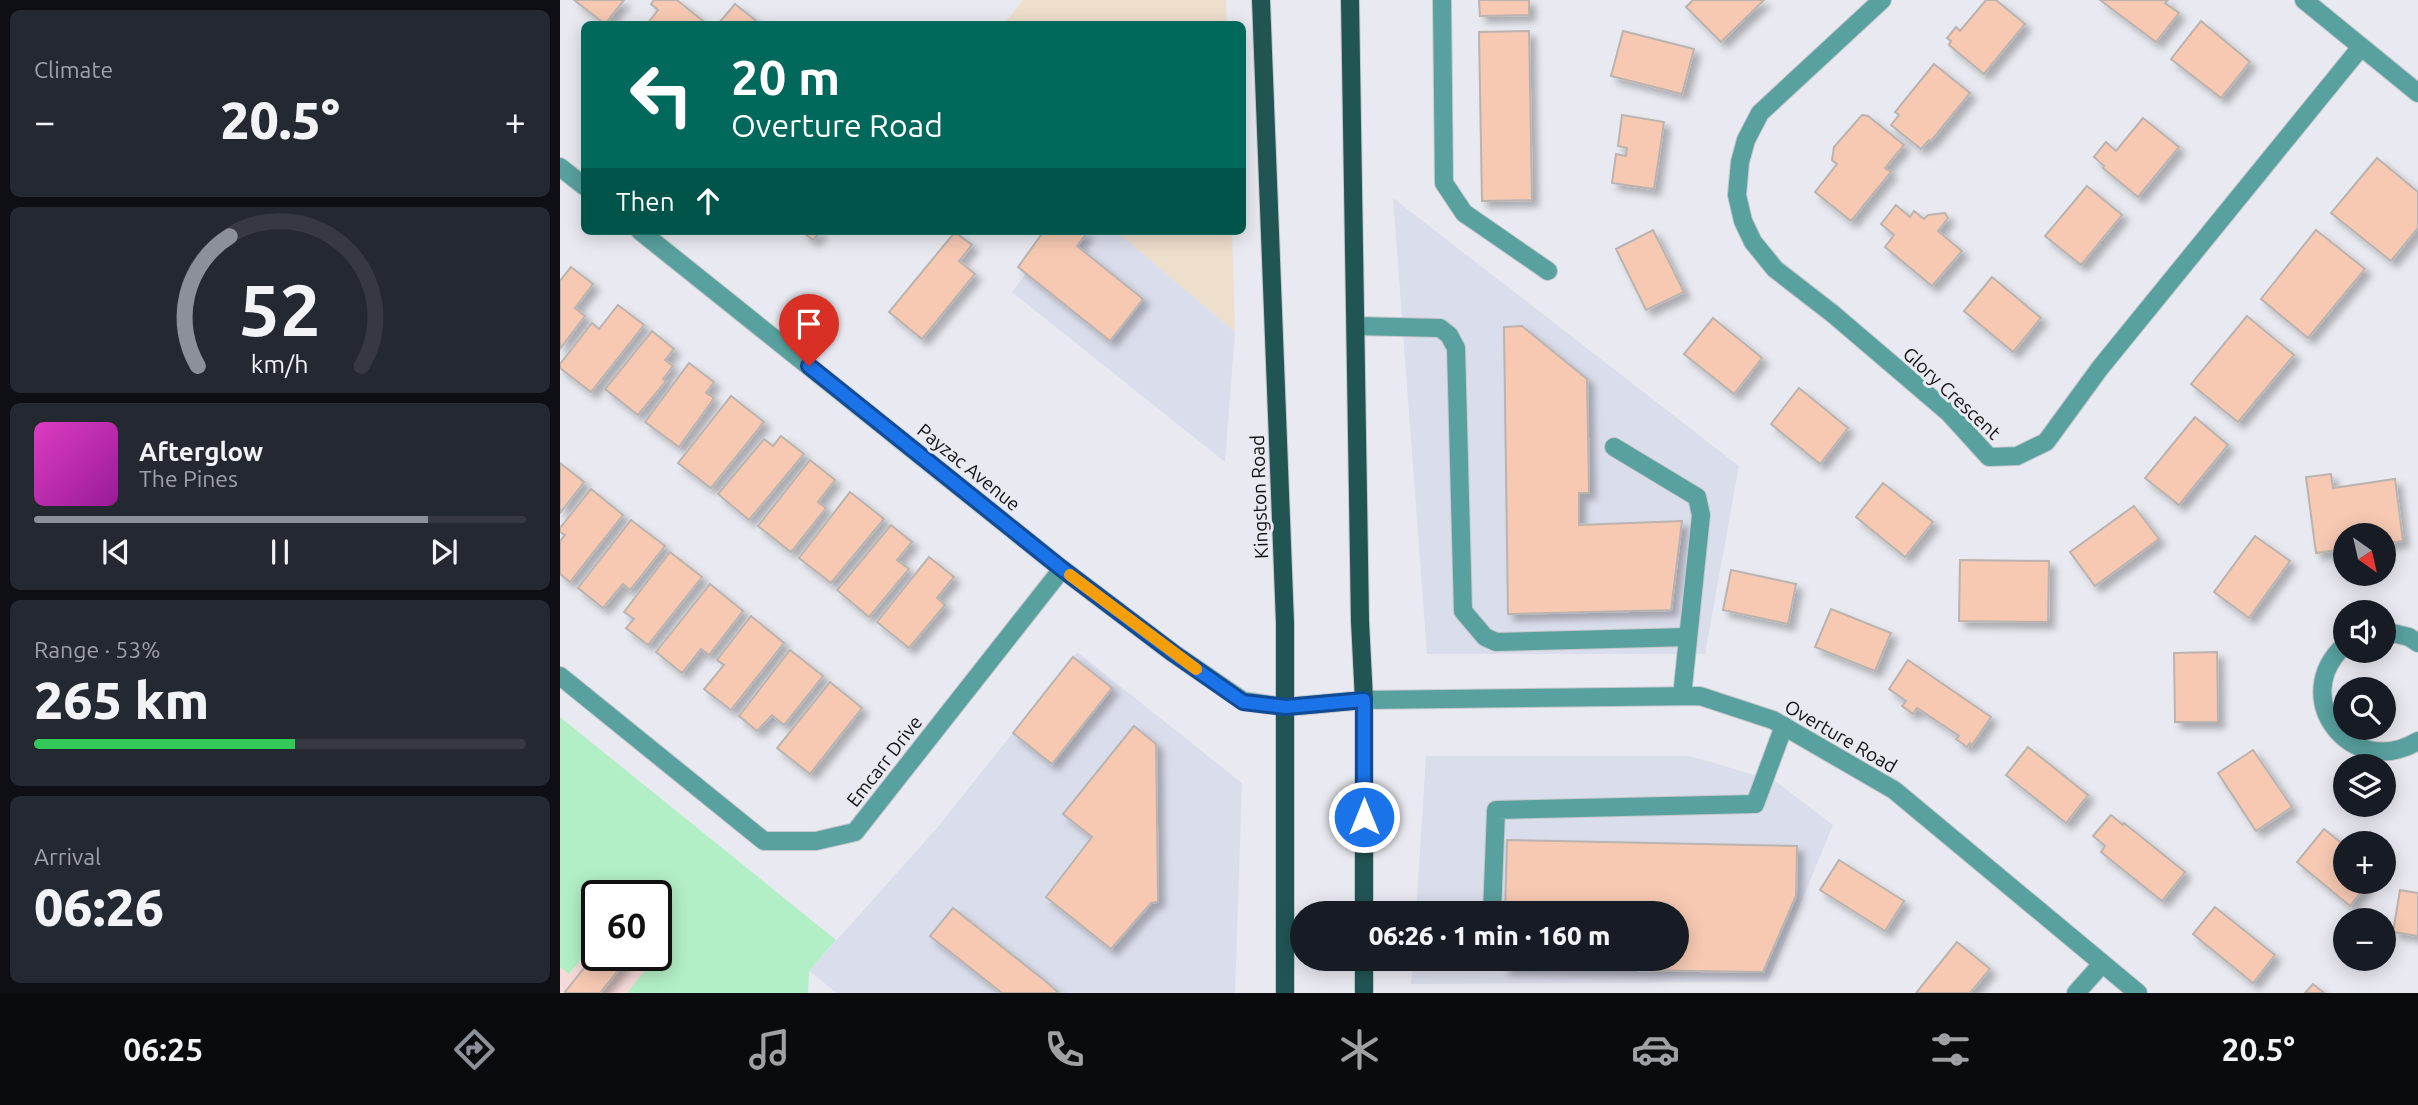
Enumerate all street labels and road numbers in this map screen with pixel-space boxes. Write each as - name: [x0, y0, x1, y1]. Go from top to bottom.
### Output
- street label: Glory Crescent: [1899, 342, 2006, 444]
- street label: Payzac Avenue: [913, 419, 1025, 515]
- street label: Kingston Road: [1246, 435, 1272, 559]
- street label: Overture Road: [1781, 695, 1901, 777]
- street label: Emcarr Drive: [842, 711, 926, 811]

